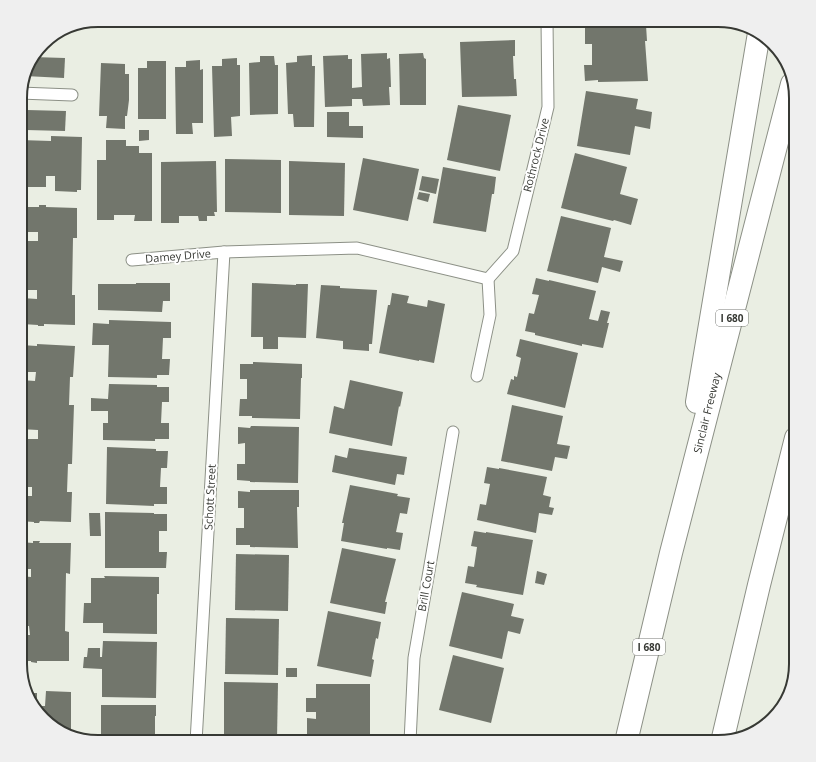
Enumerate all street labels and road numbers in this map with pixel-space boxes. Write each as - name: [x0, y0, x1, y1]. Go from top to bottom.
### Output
- street label: Rothrock Drive: [519, 116, 552, 194]
- street label: Damey Drive: [145, 245, 211, 266]
- road number: I 680: [716, 310, 748, 326]
- street label: Sinclair Freeway: [689, 371, 724, 455]
- street label: Schott Street: [200, 464, 219, 530]
- street label: Brill Court: [414, 559, 437, 613]
- road number: I 680: [633, 639, 665, 655]

